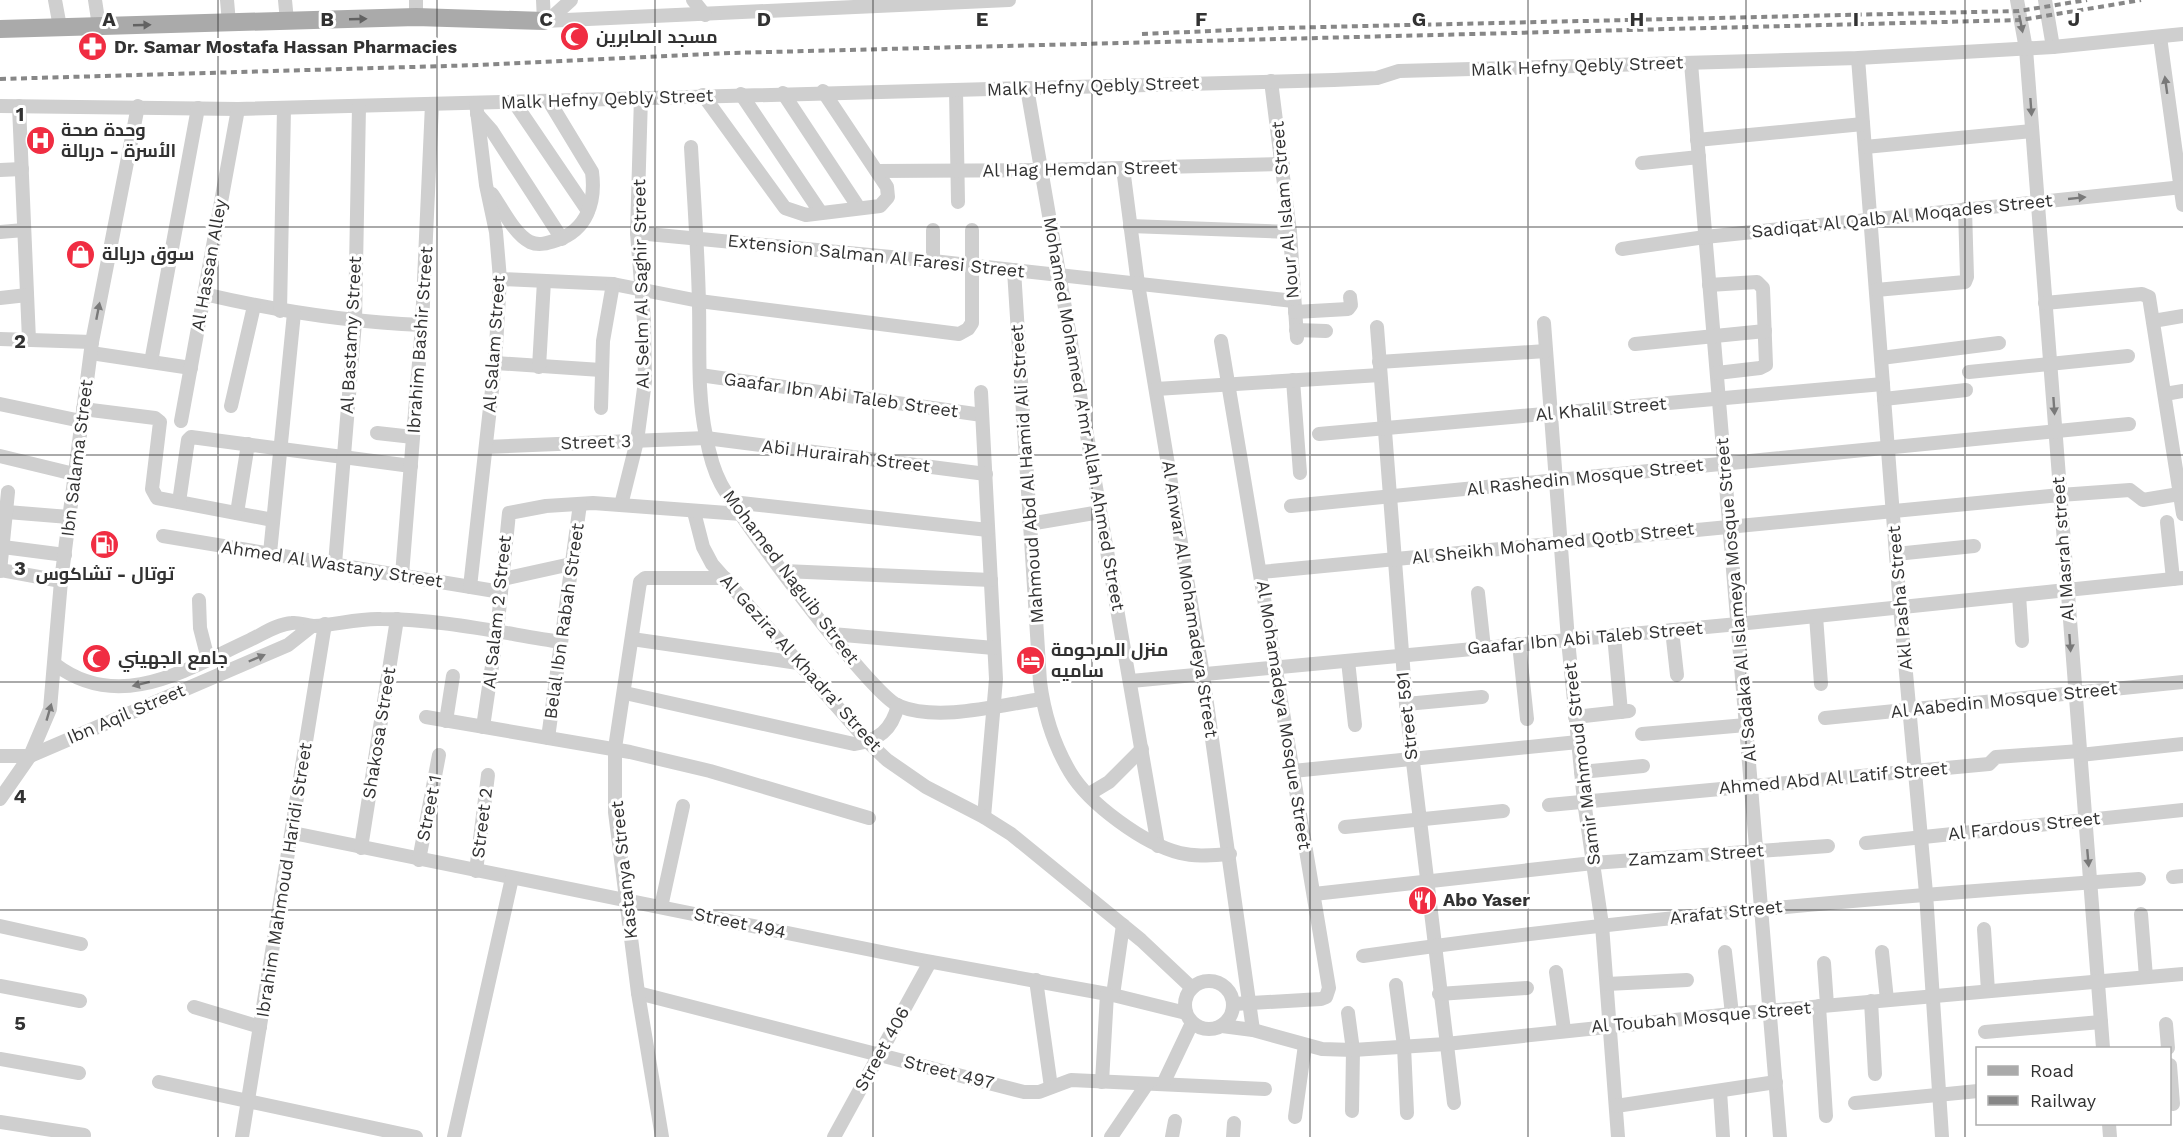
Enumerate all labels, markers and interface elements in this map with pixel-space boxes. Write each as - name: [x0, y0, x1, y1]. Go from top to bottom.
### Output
- text: A: [102, 7, 116, 31]
- text: B: [320, 7, 334, 31]
- text: C: [539, 7, 553, 31]
- text: D: [757, 7, 771, 31]
- text: E: [976, 7, 988, 31]
- text: F: [1195, 7, 1207, 31]
- text: G: [1412, 7, 1426, 31]
- text: H: [1630, 7, 1644, 31]
- text: I: [1853, 7, 1859, 31]
- text: J: [2068, 7, 2080, 31]
- one-way arrow: [349, 14, 368, 24]
- one-way arrow: [2017, 15, 2026, 34]
- one-way arrow: [133, 20, 152, 30]
- mosque icon: مسجد الصابرين: [559, 21, 591, 53]
- place label: مسجد الصابرين: [596, 26, 718, 48]
- pharmacy icon: Dr. Samar Mostafa Hassan Pharmacies: [77, 31, 109, 63]
- place label: Dr. Samar Mostafa Hassan Pharmacies: [114, 36, 458, 57]
- street label: Malk Hefny Qebly Street: [1470, 51, 1684, 80]
- street label: Malk Hefny Qebly Street: [986, 71, 1200, 100]
- one-way arrow: [2162, 75, 2171, 94]
- street label: Malk Hefny Qebly Street: [500, 84, 714, 113]
- one-way arrow: [2026, 98, 2035, 117]
- text: 1: [16, 102, 24, 126]
- place label: وحدة صحة الأسرة - دربالة: [61, 119, 176, 162]
- street label: Nour Al Islam Street: [1266, 120, 1303, 300]
- hospital icon: وحدة صحة الأسرة - دربالة: [24, 124, 56, 156]
- street label: Al Hag Hemdan Street: [982, 156, 1178, 181]
- street label: Al Selm Al Saghir Street: [628, 178, 653, 389]
- street label: Sadiqat Al Qalb Al Moqades Street: [1751, 189, 2054, 242]
- one-way arrow: [2067, 193, 2086, 203]
- street label: Al Hassan Alley: [187, 196, 231, 333]
- street label: Mohamed Mohamed A'mr Allah Ahmed Street: [1039, 215, 1130, 613]
- street label: Extension Salman Al Faresi Street: [726, 229, 1026, 282]
- shop icon: سوق دربالة: [65, 238, 97, 270]
- place label: سوق دربالة: [102, 243, 194, 265]
- street label: Ibrahim Bashir Street: [402, 245, 437, 434]
- street label: Al Bastamy Street: [336, 255, 365, 414]
- street label: Al Salam Street: [478, 274, 509, 413]
- one-way arrow: [94, 301, 103, 320]
- street label: Mahmoud Abd Al Hamid Ali Street: [1006, 323, 1047, 624]
- text: 2: [14, 329, 26, 353]
- street label: Gaafar Ibn Abi Taleb Street: [722, 368, 960, 421]
- street label: Ibn Salama Street: [56, 378, 97, 538]
- street label: Al Khalil Street: [1535, 392, 1668, 425]
- one-way arrow: [2049, 397, 2058, 416]
- street label: Street 3: [560, 430, 632, 453]
- street label: Abi Hurairah Street: [761, 435, 932, 476]
- street label: Al Sadaka Al Islameya Mosque Street: [1711, 437, 1760, 763]
- street label: Al Rashedin Mosque Street: [1465, 454, 1705, 499]
- street label: Al Anwar Al Mohamadeya Street: [1158, 459, 1223, 739]
- street label: Al Masrah street: [2047, 476, 2078, 622]
- street label: Mohamed Naguib Street: [719, 485, 864, 668]
- street label: Al Sheikh Mohamed Qotb Street: [1411, 517, 1696, 568]
- street label: Belal Ibn Rabah Street: [539, 521, 588, 720]
- street label: Akl Pasha Street: [1883, 524, 1916, 671]
- fuel station icon: توتال - تشاكوس: [89, 529, 121, 561]
- street label: Al Salam 2 Street: [478, 534, 515, 690]
- street label: Ahmed Al Wastany Street: [220, 536, 445, 591]
- text: 3: [14, 556, 26, 580]
- place label: توتال - تشاكوس: [36, 563, 175, 585]
- street label: Al Gezira Al Khadra' Street: [716, 570, 887, 756]
- street label: Al Mohamadeya Mosque Street: [1253, 579, 1316, 852]
- street label: Gaafar Ibn Abi Taleb Street: [1466, 617, 1704, 658]
- one-way arrow: [2065, 633, 2075, 652]
- place label: منزل المرحومة ساميه: [1051, 639, 1168, 681]
- mosque icon: جامع الجهيني: [81, 642, 113, 674]
- hotel icon: منزل المرحومة ساميه: [1014, 644, 1046, 676]
- place label: جامع الجهيني: [118, 647, 228, 673]
- one-way arrow: [249, 653, 267, 663]
- street label: Samir Mahmoud Street: [1559, 661, 1604, 866]
- street label: Shakosa Street: [358, 665, 399, 800]
- street label: Street 591: [1391, 671, 1422, 761]
- street label: Al Aabedin Mosque Street: [1890, 677, 2119, 722]
- street label: Ibn Aqil Street: [64, 679, 188, 748]
- one-way arrow: [131, 680, 150, 690]
- one-way arrow: [45, 703, 54, 721]
- street label: Ibrahim Mahmoud Haridi Street: [251, 741, 316, 1019]
- street label: Ahmed Abd Al Latif Street: [1718, 757, 1949, 798]
- street label: Street 1: [412, 773, 445, 843]
- text: 4: [14, 784, 27, 808]
- street label: Street 2: [467, 787, 496, 859]
- street label: Kastanya Street: [606, 799, 641, 940]
- street label: Al Fardous Street: [1947, 807, 2102, 844]
- street label: Zamzam Street: [1627, 839, 1765, 870]
- one-way arrow: [2083, 849, 2093, 868]
- restaurant icon: Abo Yaser: [1406, 884, 1438, 916]
- place label: Abo Yaser: [1443, 889, 1530, 910]
- street label: Arafat Street: [1669, 895, 1784, 928]
- street label: Street 494: [692, 903, 788, 942]
- street label: Al Toubah Mosque Street: [1590, 996, 1812, 1037]
- street label: Street 406: [850, 1003, 913, 1095]
- text: 5: [14, 1011, 26, 1035]
- legend: [1976, 1047, 2171, 1125]
- street label: Street 497: [902, 1050, 996, 1093]
- text: Road: [2030, 1060, 2074, 1081]
- text: Railway: [2030, 1090, 2097, 1111]

